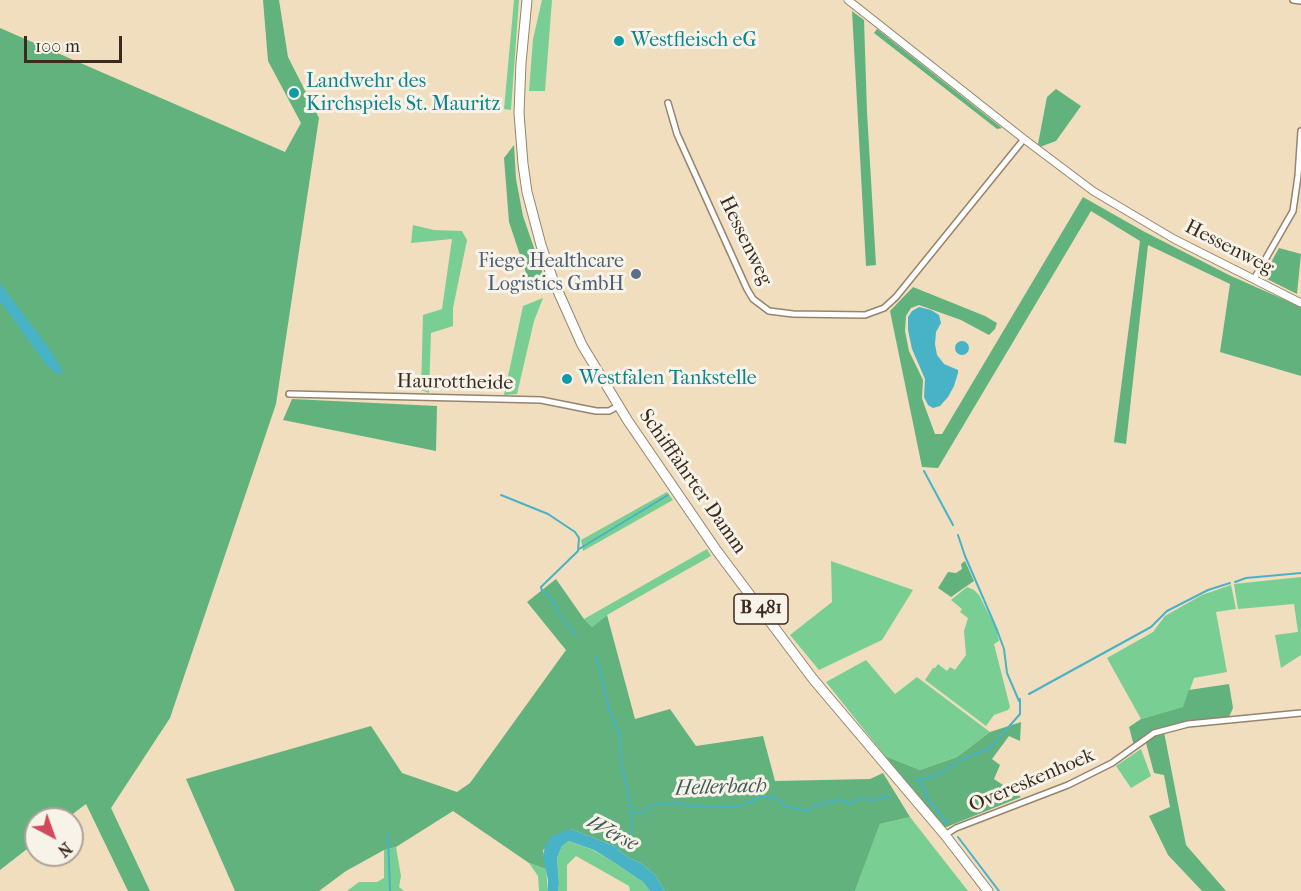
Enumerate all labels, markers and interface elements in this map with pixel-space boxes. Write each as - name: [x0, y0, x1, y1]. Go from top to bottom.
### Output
- scale bar: [27, 24, 124, 62]
- place label: Westfleisch eG: [631, 29, 757, 53]
- marker: Westfleisch eG: [612, 34, 626, 48]
- text: 100 m: [35, 36, 80, 57]
- place label: Landwehr des Kirchspiels St. Mauritz: [306, 70, 500, 117]
- marker: Landwehr des Kirchspiels St. Mauritz: [287, 86, 301, 100]
- street label: Hessenweg: [713, 192, 777, 290]
- street label: Hessenweg: [1181, 215, 1277, 281]
- place label: Fiege Healthcare Logistics GmbH: [478, 250, 624, 297]
- marker: Fiege Healthcare Logistics GmbH: [629, 267, 643, 281]
- place label: Westfalen Tankstelle: [579, 367, 757, 391]
- street label: Haurottheide: [396, 370, 514, 396]
- marker: Westfalen Tankstelle: [560, 372, 574, 386]
- street label: Schifffahrter Damm: [633, 405, 751, 559]
- road number: B 481: [734, 594, 788, 624]
- street label: Overeskenhoek: [966, 744, 1098, 818]
- water label: Hellerbach: [675, 774, 767, 802]
- north arrow: [24, 807, 84, 867]
- water label: Werse: [582, 810, 642, 858]
- text: N: [54, 838, 76, 861]

